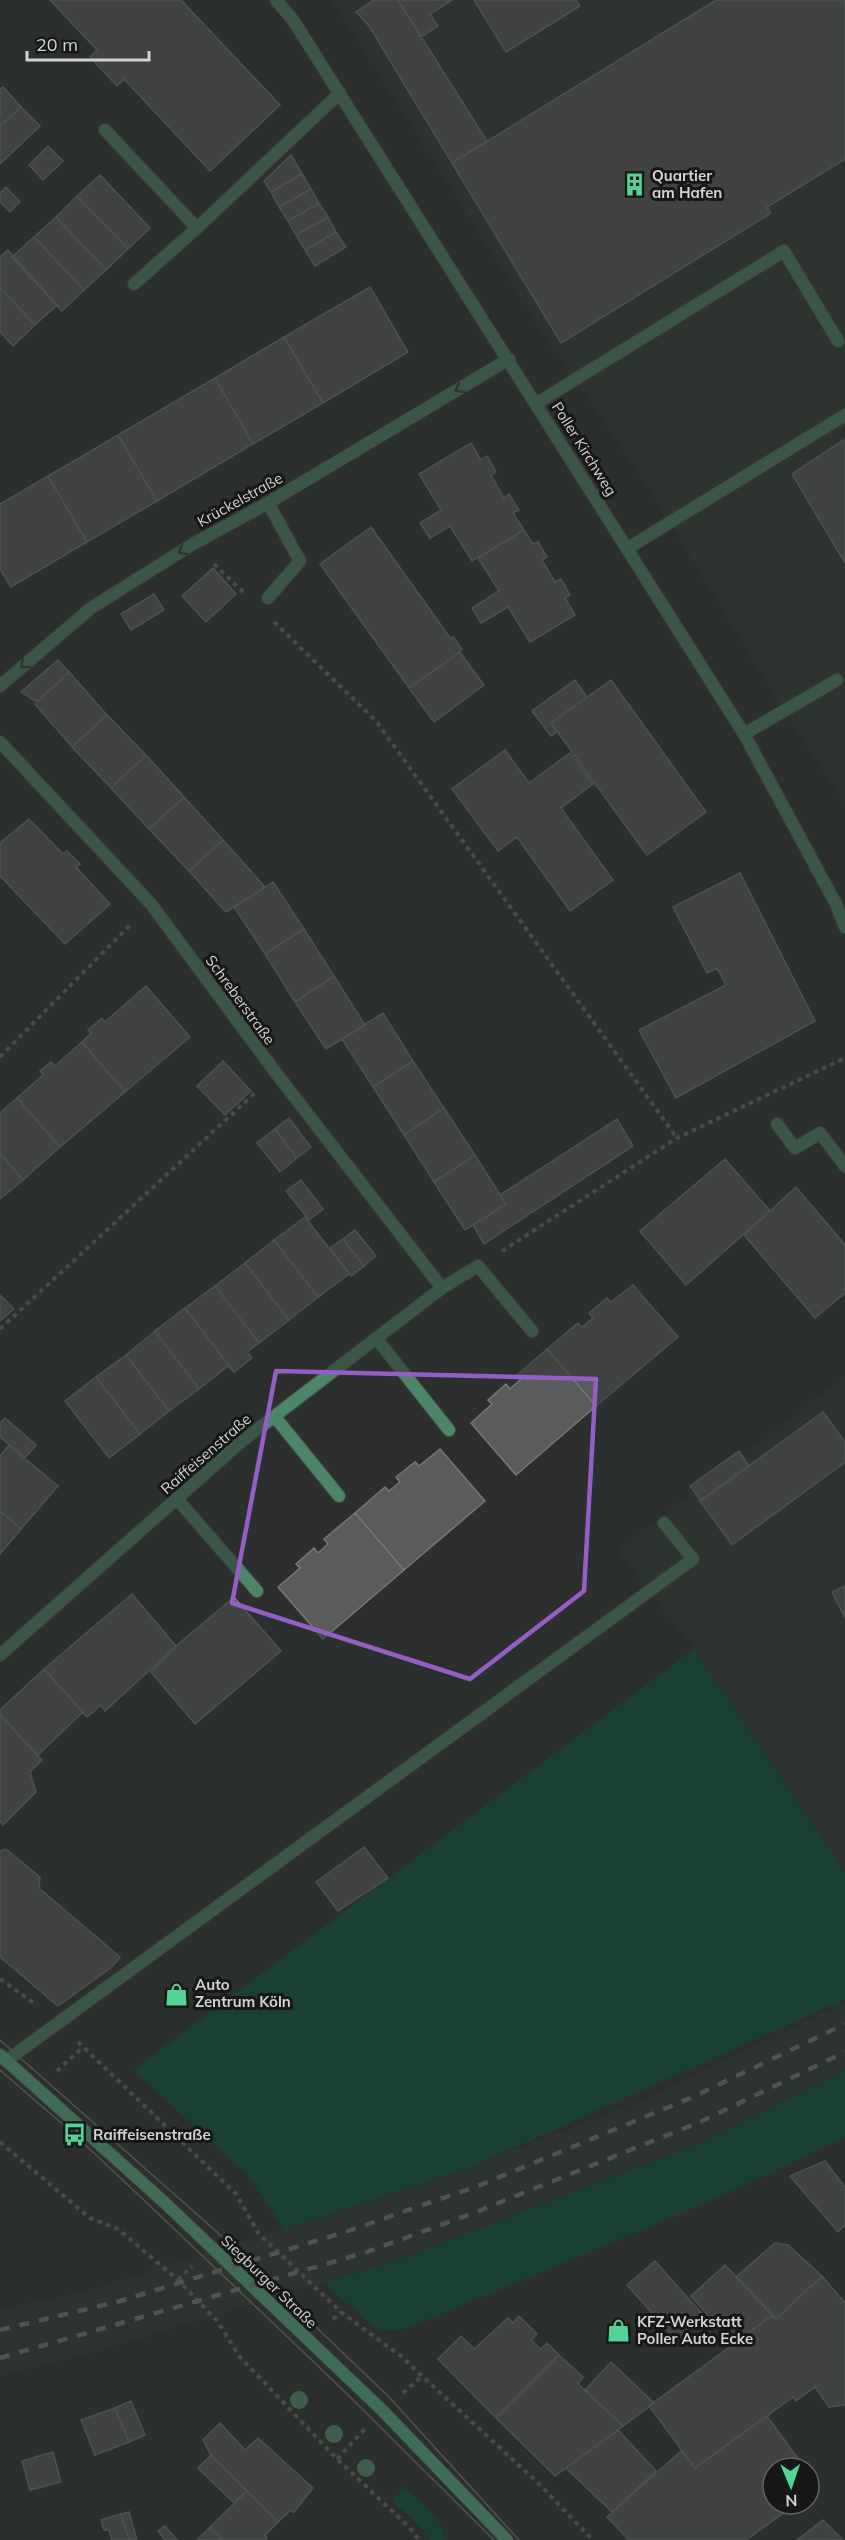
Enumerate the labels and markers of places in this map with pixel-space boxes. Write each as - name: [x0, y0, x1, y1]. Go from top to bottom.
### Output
- place label: Quartier am Hafen: [652, 166, 722, 202]
- building icon: Quartier am Hafen: [621, 172, 647, 198]
- place label: Auto Zentrum Köln: [195, 1975, 291, 2011]
- shop icon: Auto Zentrum Köln: [164, 1981, 190, 2007]
- bus stop icon: Raiffeisenstraße: [62, 2122, 88, 2148]
- place label: Raiffeisenstraße: [93, 2125, 211, 2144]
- place label: KFZ-Werkstatt Poller Auto Ecke: [637, 2312, 753, 2348]
- shop icon: KFZ-Werkstatt Poller Auto Ecke: [606, 2318, 632, 2344]

